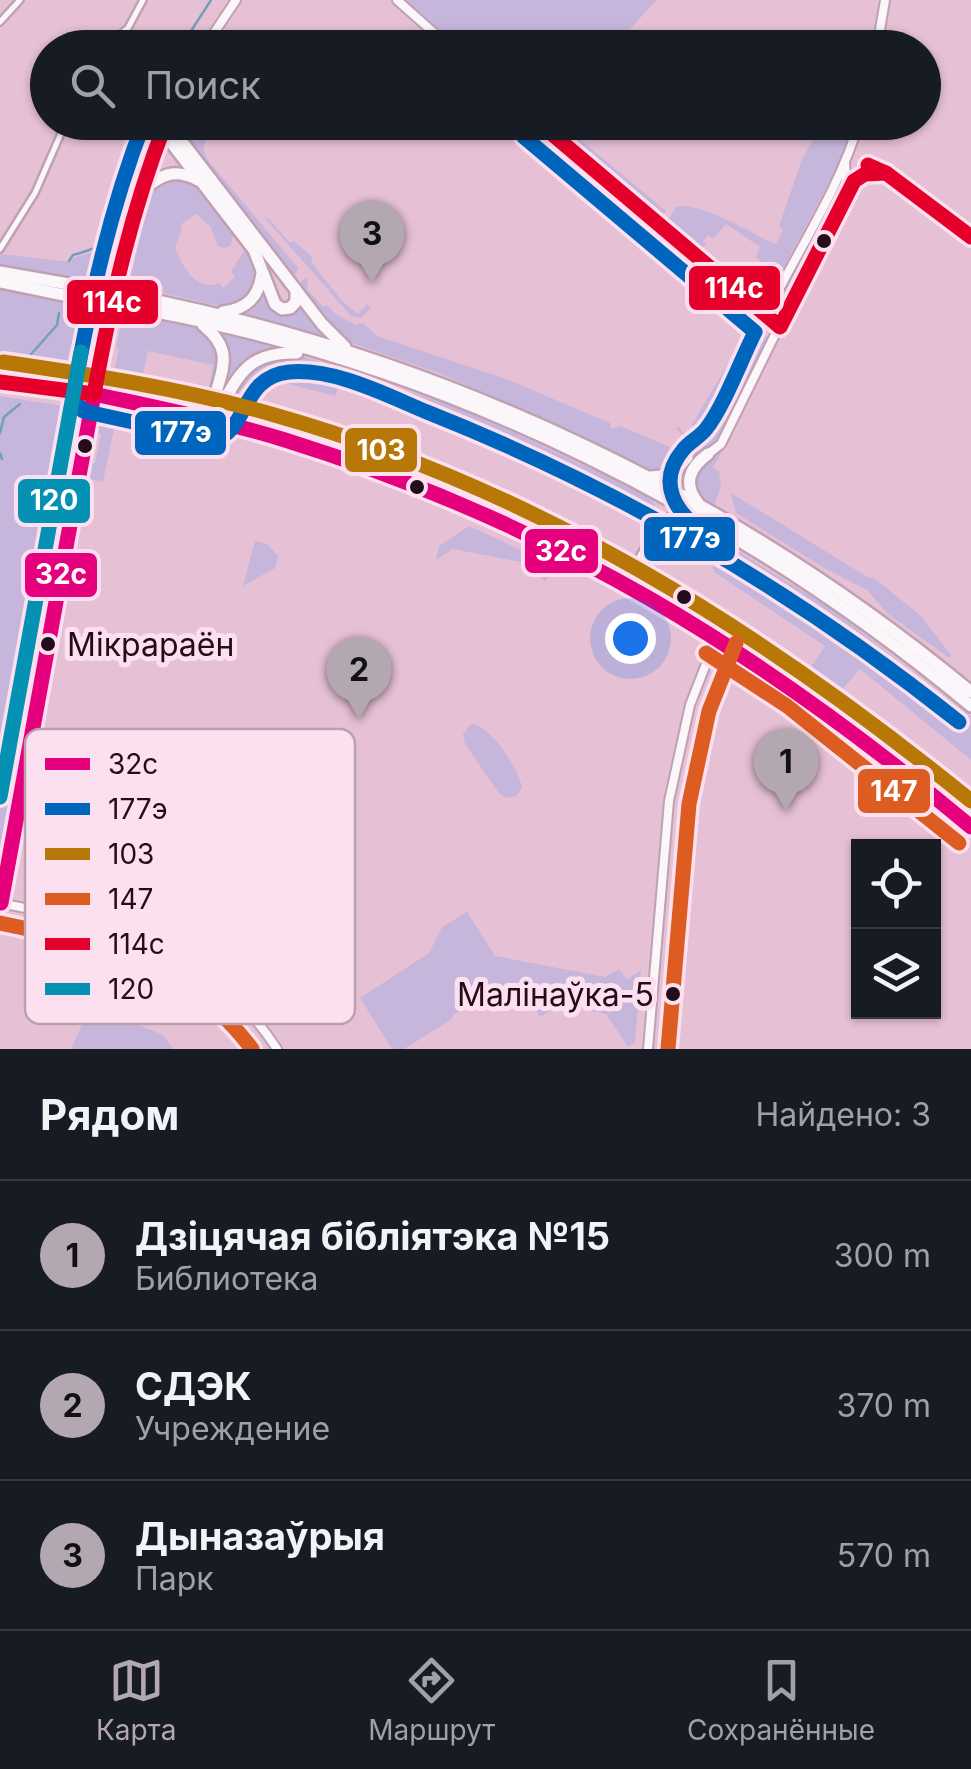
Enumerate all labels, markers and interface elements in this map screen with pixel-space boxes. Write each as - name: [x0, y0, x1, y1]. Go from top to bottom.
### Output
- search box: [30, 30, 941, 140]
- icon: search: [65, 58, 120, 113]
- text: Поиск: [145, 62, 261, 108]
- pin: 3: [340, 200, 404, 283]
- unlabelled marker: [814, 231, 834, 251]
- line badge: 114с: [687, 264, 782, 312]
- text: 114с: [704, 271, 764, 305]
- line badge: 114с: [65, 278, 160, 326]
- text: 114с: [82, 285, 142, 319]
- line badge: 177э: [133, 409, 228, 457]
- text: 177э: [150, 415, 212, 449]
- line badge: 103: [343, 426, 419, 474]
- text: 103: [356, 433, 406, 467]
- unlabelled marker: [75, 436, 95, 456]
- line badge: 120: [16, 477, 92, 525]
- unlabelled marker: [407, 477, 427, 497]
- text: 120: [30, 483, 78, 517]
- line badge: 177э: [642, 515, 737, 563]
- text: 177э: [659, 521, 721, 555]
- line badge: 32с: [523, 527, 600, 575]
- text: 32с: [535, 534, 587, 568]
- line badge: 32с: [23, 551, 99, 599]
- text: 32с: [35, 557, 87, 591]
- unlabelled marker: [674, 587, 694, 607]
- your location: [605, 613, 656, 664]
- place label: Мікрараён: [67, 625, 234, 664]
- marker: Мікрараён: [38, 634, 58, 654]
- pin: 2: [326, 636, 392, 719]
- pin: 1: [754, 728, 818, 811]
- legend: [25, 729, 355, 1024]
- text: 32с: [108, 747, 158, 781]
- line badge: 147: [856, 767, 932, 815]
- text: 147: [870, 774, 918, 808]
- text: 177э: [108, 792, 167, 826]
- text: 103: [108, 837, 154, 871]
- map controls: [851, 839, 941, 1019]
- button: locate: [851, 839, 941, 929]
- text: 147: [108, 882, 153, 916]
- text: 114с: [108, 927, 165, 961]
- button: layers: [851, 929, 941, 1019]
- text: 120: [108, 972, 154, 1006]
- place label: Малінаўка-5: [457, 975, 654, 1014]
- marker: Малінаўка-5: [663, 984, 683, 1004]
- text: Рядом: [40, 1089, 179, 1140]
- text: Найдено: 3: [755, 1095, 931, 1134]
- text: Дзіцячая бібліятэка №15: [135, 1213, 610, 1259]
- text: 1: [66, 1236, 79, 1275]
- text: 300 m: [834, 1236, 931, 1275]
- text: Библиотека: [135, 1259, 318, 1298]
- text: СДЭК: [135, 1363, 252, 1409]
- text: 2: [62, 1386, 83, 1425]
- text: 370 m: [836, 1386, 931, 1425]
- text: Учреждение: [135, 1409, 330, 1448]
- text: Дыназаўрыя: [135, 1513, 385, 1559]
- text: 3: [62, 1536, 83, 1575]
- text: 570 m: [837, 1536, 931, 1575]
- text: Парк: [135, 1559, 214, 1598]
- tab: Карта: [96, 1653, 176, 1747]
- tab: Маршрут: [368, 1653, 495, 1747]
- tab: Сохранённые: [687, 1653, 875, 1747]

